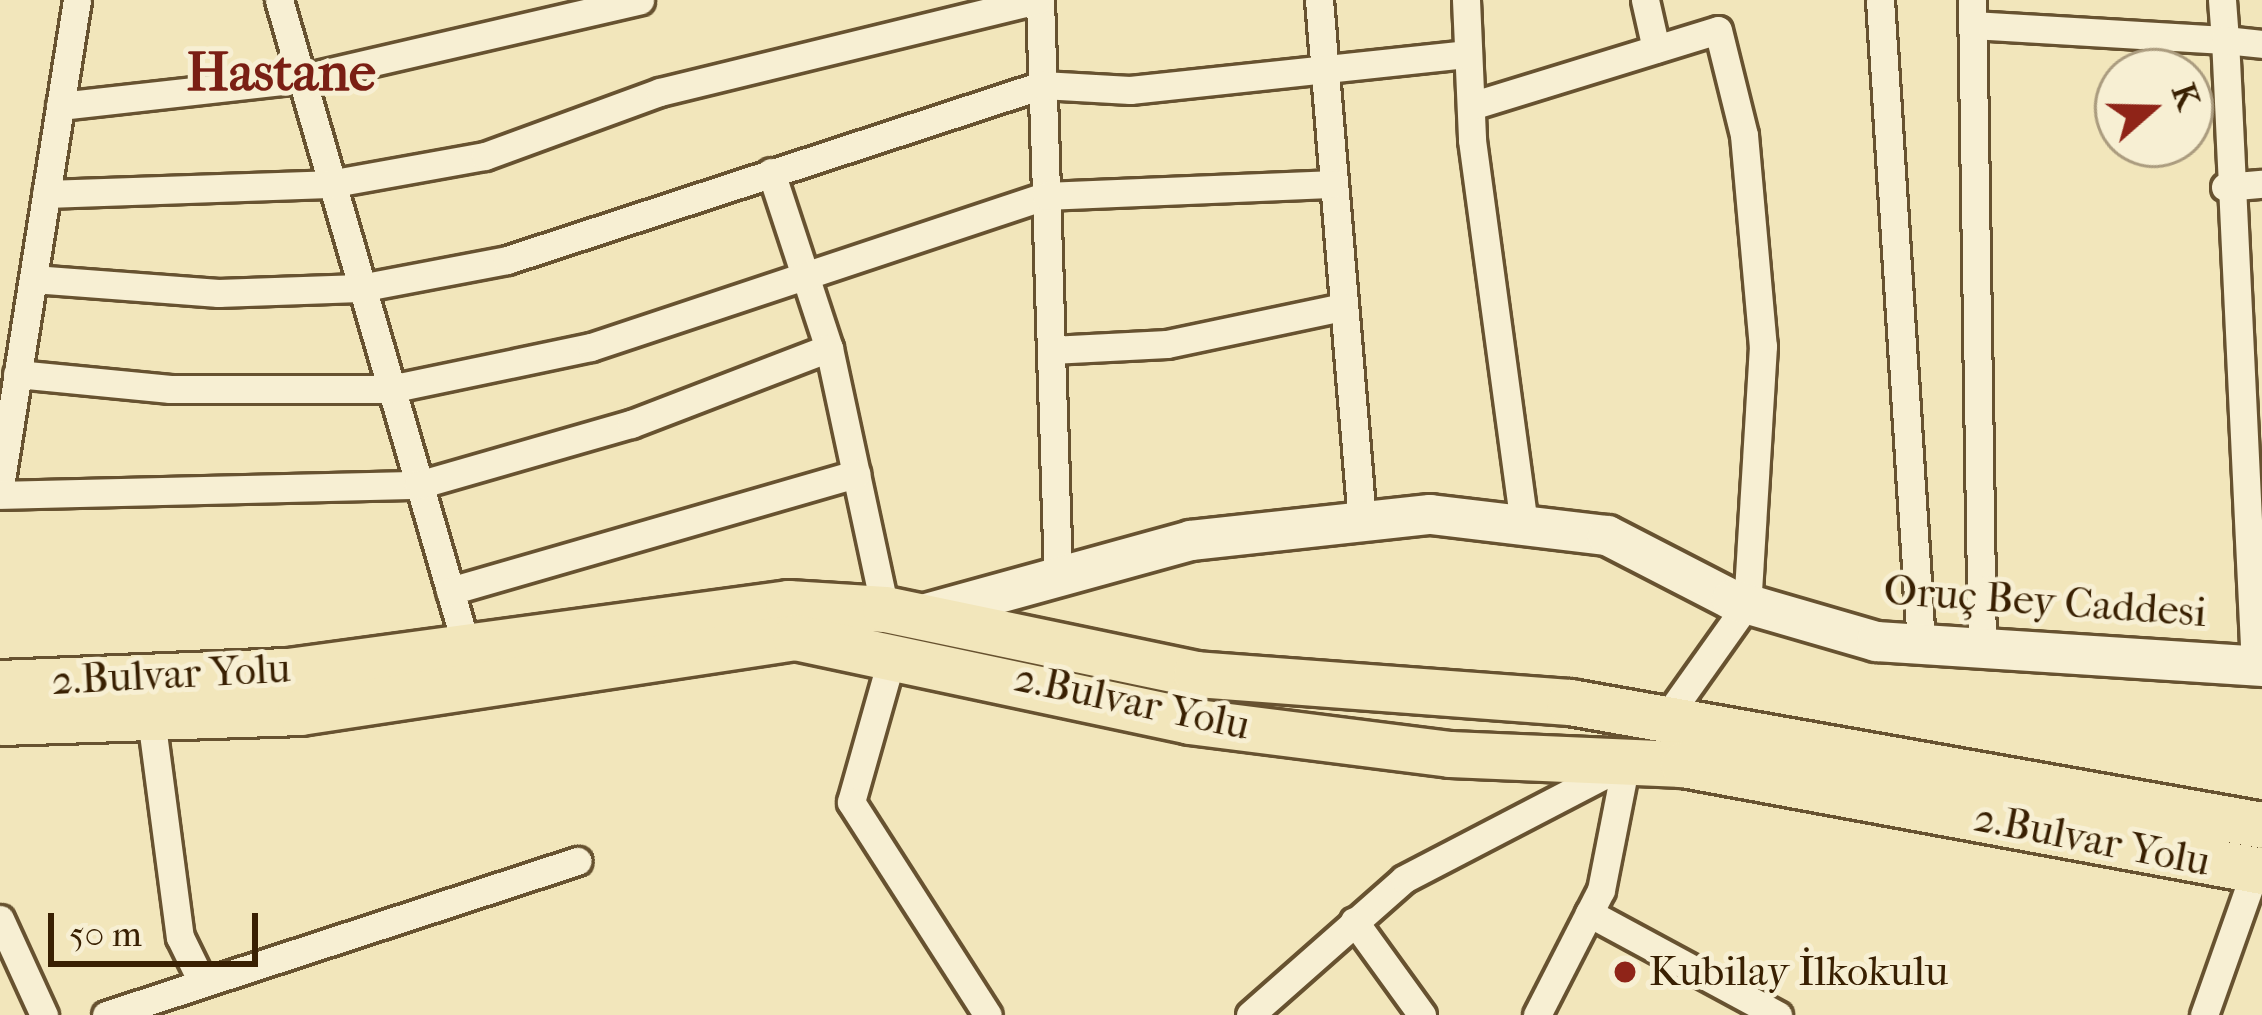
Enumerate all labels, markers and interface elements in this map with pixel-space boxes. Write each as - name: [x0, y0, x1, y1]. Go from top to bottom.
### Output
- district label: Hastane: [186, 41, 376, 105]
- north arrow: [2094, 48, 2214, 168]
- text: K: [2163, 79, 2208, 114]
- street label: Oruç Bey Caddesi: [1882, 566, 2208, 638]
- street label: 2.Bulvar Yolu: [50, 644, 292, 706]
- street label: 2.Bulvar Yolu: [1010, 652, 1254, 752]
- street label: 2.Bulvar Yolu: [1970, 792, 2214, 888]
- scale bar: [54, 889, 264, 963]
- text: 50 m: [69, 913, 142, 955]
- place label: Kubilay İlkokulu: [1649, 947, 1949, 997]
- marker: Kubilay İlkokulu: [1612, 959, 1638, 985]

